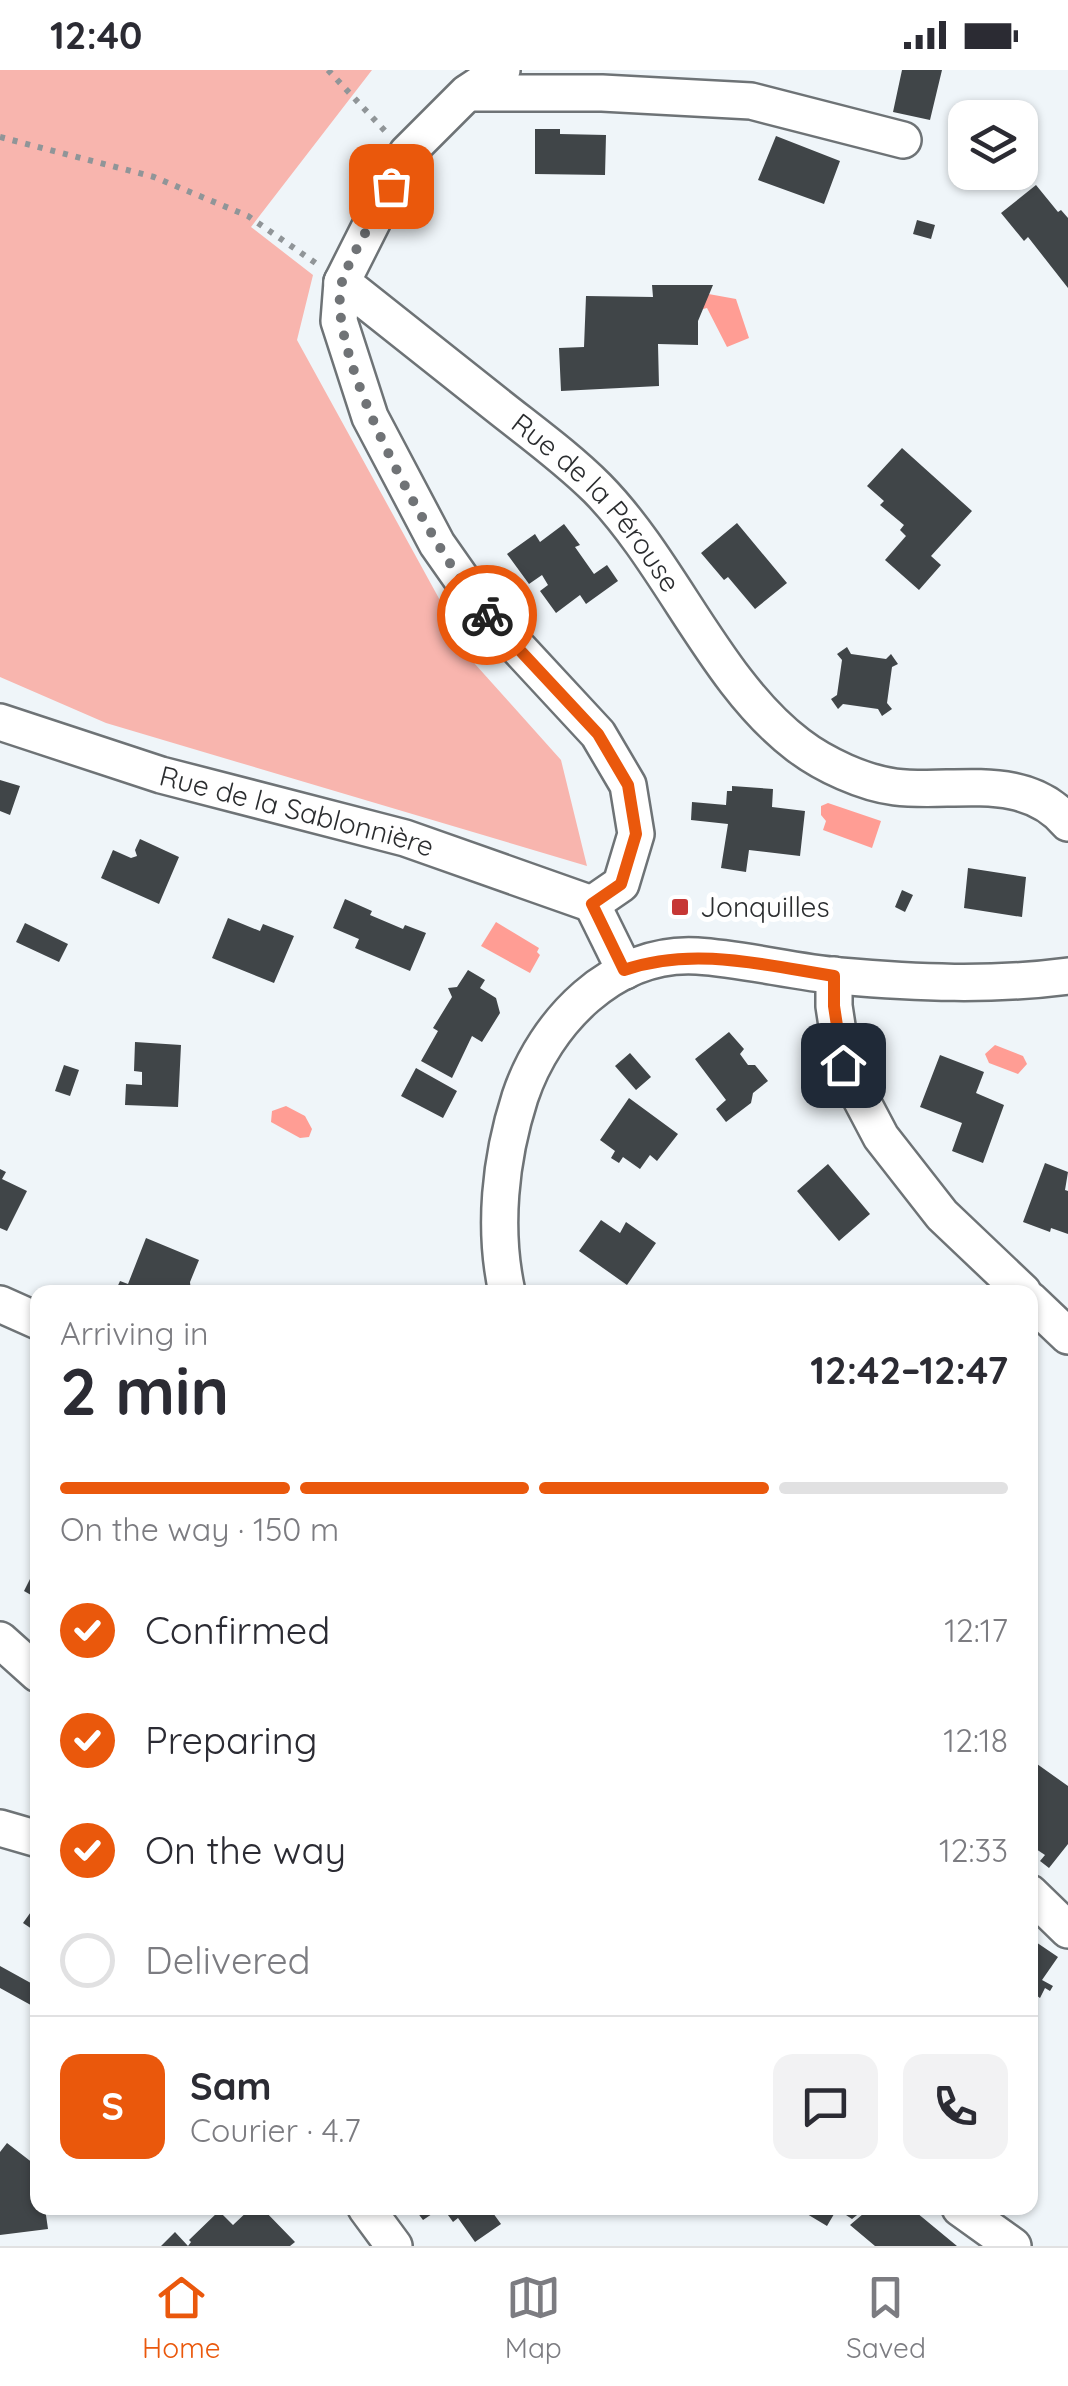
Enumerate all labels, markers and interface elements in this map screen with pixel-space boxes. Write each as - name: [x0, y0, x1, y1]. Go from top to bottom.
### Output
- text: 12:40: [50, 11, 142, 59]
- map controls: [948, 100, 1038, 190]
- button: layers: [948, 100, 1038, 190]
- pin: [349, 144, 434, 229]
- icon: bag: [364, 159, 419, 214]
- street label: Rue de la Pérouse: [505, 405, 689, 598]
- courier: [437, 565, 537, 665]
- icon: bike: [460, 588, 515, 643]
- street label: Rue de la Sablonnière: [156, 757, 439, 864]
- place label: Jonquilles: [700, 889, 830, 924]
- marker: Jonquilles: [669, 896, 691, 918]
- pin: [801, 1023, 886, 1108]
- icon: home: [816, 1038, 871, 1093]
- text: Arriving in: [60, 1313, 209, 1353]
- text: 12:42–12:47: [810, 1346, 1008, 1394]
- text: 2 min: [60, 1350, 229, 1431]
- text: On the way · 150 m: [60, 1509, 339, 1549]
- icon: check: [60, 1603, 115, 1658]
- text: Confirmed: [145, 1606, 330, 1654]
- text: 12:17: [944, 1610, 1008, 1650]
- icon: check: [60, 1713, 115, 1768]
- text: Preparing: [145, 1716, 317, 1764]
- text: 12:18: [943, 1720, 1008, 1760]
- icon: check: [60, 1823, 115, 1878]
- text: On the way: [145, 1826, 346, 1874]
- text: 12:33: [939, 1830, 1008, 1870]
- text: Delivered: [145, 1936, 311, 1984]
- button: chat: [773, 2054, 878, 2159]
- button: phone: [903, 2054, 1008, 2159]
- text: Sam: [190, 2062, 272, 2110]
- text: S: [101, 2082, 124, 2130]
- text: Courier · 4.7: [190, 2110, 361, 2150]
- tab: Home: [142, 2270, 221, 2365]
- tab: Map: [505, 2270, 562, 2365]
- tab: Saved: [846, 2270, 926, 2365]

